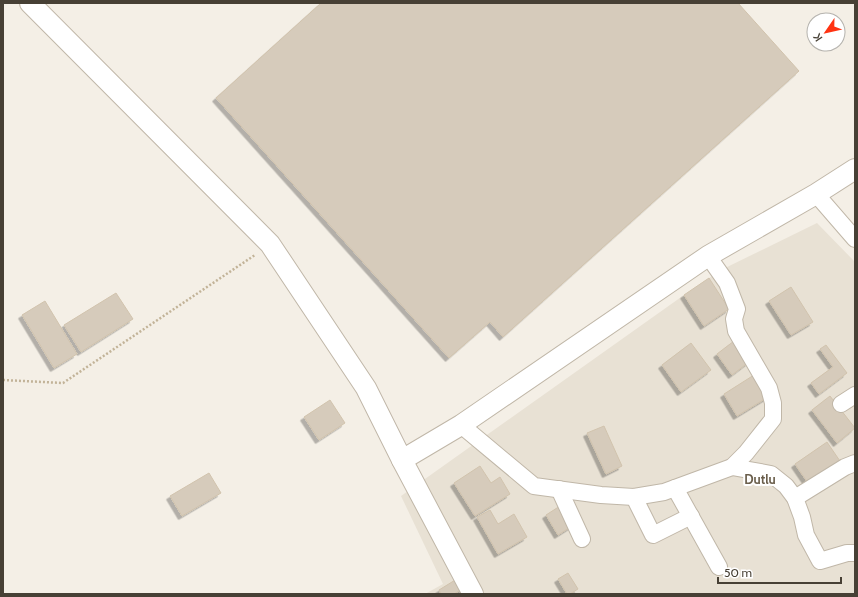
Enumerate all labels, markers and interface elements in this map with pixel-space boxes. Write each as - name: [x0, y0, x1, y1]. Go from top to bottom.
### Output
- north arrow: [806, 12, 846, 52]
- text: K: [810, 31, 825, 44]
- district label: Dutlu: [744, 471, 776, 487]
- scale bar: [718, 559, 841, 585]
- text: 50 m: [724, 565, 752, 580]

